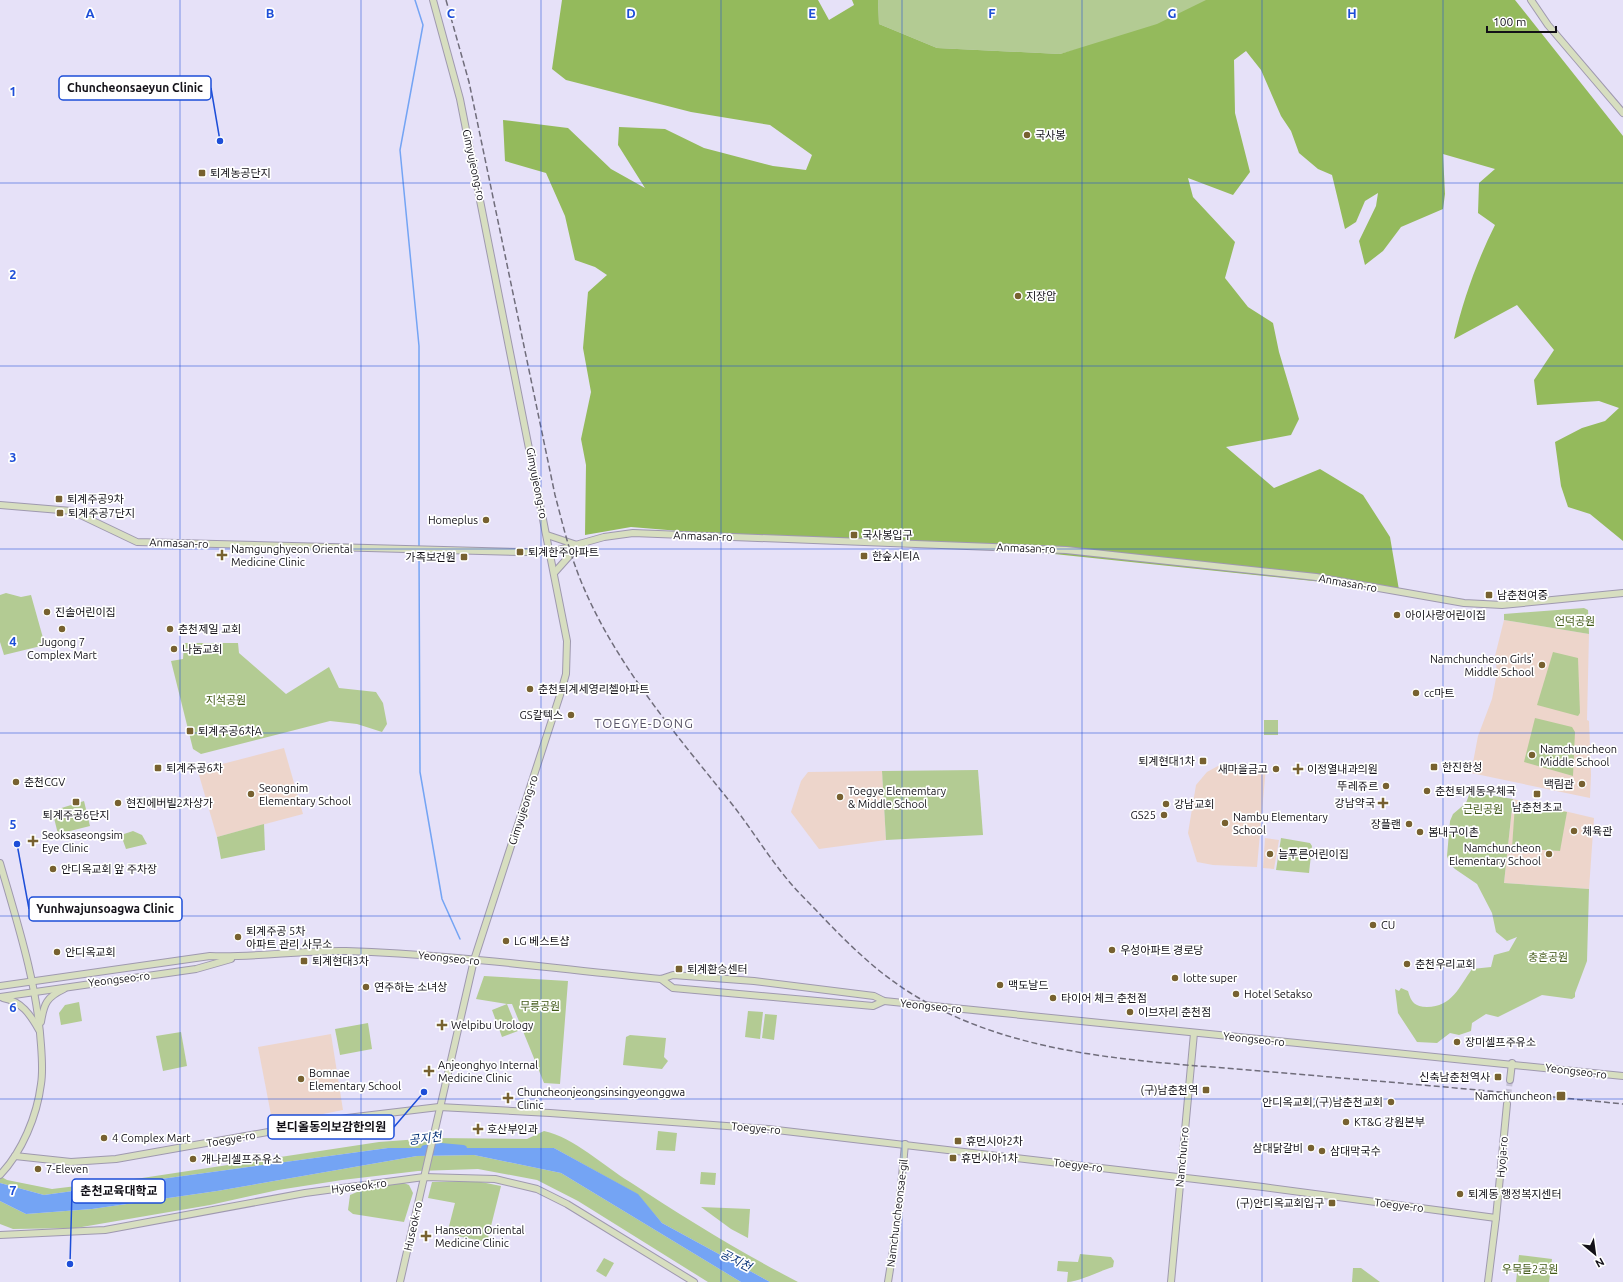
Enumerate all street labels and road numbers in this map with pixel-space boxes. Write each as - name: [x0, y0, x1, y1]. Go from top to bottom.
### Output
- street label: Gimyujeong-ro: [461, 128, 487, 202]
- street label: Gimyujeong-ro: [524, 446, 550, 520]
- street label: Anmasan-ro: [673, 529, 733, 543]
- street label: Anmasan-ro: [149, 536, 209, 550]
- street label: Anmasan-ro: [996, 541, 1056, 555]
- street label: Anmasan-ro: [1318, 572, 1378, 594]
- street label: Gimyujeong-ro: [506, 774, 540, 846]
- street label: Yeongseo-ro: [418, 949, 480, 967]
- street label: Yeongseo-ro: [87, 969, 151, 989]
- street label: Yeongseo-ro: [900, 997, 962, 1015]
- street label: Yeongseo-ro: [1223, 1030, 1285, 1048]
- street label: Yeongseo-ro: [1544, 1061, 1608, 1081]
- street label: Toegye-ro: [731, 1120, 781, 1136]
- street label: Namchun-ro: [1173, 1126, 1191, 1188]
- street label: Toegye-ro: [206, 1129, 256, 1149]
- street label: Hyoja-ro: [1494, 1136, 1510, 1178]
- street label: Toegye-ro: [1053, 1156, 1103, 1174]
- street label: Namchuncheonsae-gil: [884, 1158, 910, 1268]
- street label: Hyoseok-ro: [331, 1177, 387, 1195]
- street label: Toegye-ro: [1374, 1196, 1424, 1214]
- street label: Huseok-ro: [401, 1200, 425, 1252]

